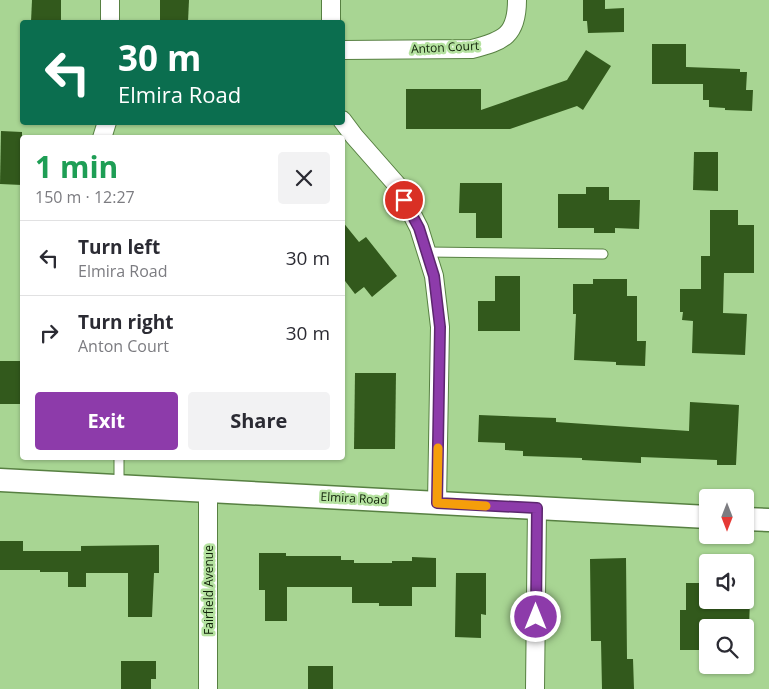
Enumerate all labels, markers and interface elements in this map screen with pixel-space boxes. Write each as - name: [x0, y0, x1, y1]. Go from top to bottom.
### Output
- text: 30 m: [118, 34, 201, 81]
- street label: Anton Court: [410, 37, 480, 57]
- icon: left: [35, 40, 100, 105]
- text: Elmira Road: [118, 79, 241, 109]
- text: 1 min: [35, 146, 118, 187]
- button: close: [278, 152, 330, 204]
- pin: [383, 179, 425, 221]
- text: 150 m · 12:27: [35, 186, 135, 208]
- icon: arrive: [390, 186, 418, 214]
- text: Turn left: [78, 234, 160, 260]
- icon: left: [35, 244, 63, 272]
- text: 30 m: [286, 245, 330, 271]
- text: Elmira Road: [78, 260, 168, 282]
- text: Turn right: [78, 309, 173, 335]
- icon: right: [35, 319, 63, 347]
- text: 30 m: [286, 320, 330, 346]
- text: Anton Court: [78, 335, 169, 357]
- button: Exit: [35, 392, 178, 450]
- button: Share: [188, 392, 330, 450]
- street label: Elmira Road: [320, 488, 388, 508]
- north arrow: [699, 489, 754, 544]
- map controls: [699, 489, 754, 674]
- street label: Fairfield Avenue: [200, 545, 217, 635]
- button: sound: [699, 554, 754, 609]
- position arrow: [509, 590, 561, 642]
- button: search: [699, 619, 754, 674]

